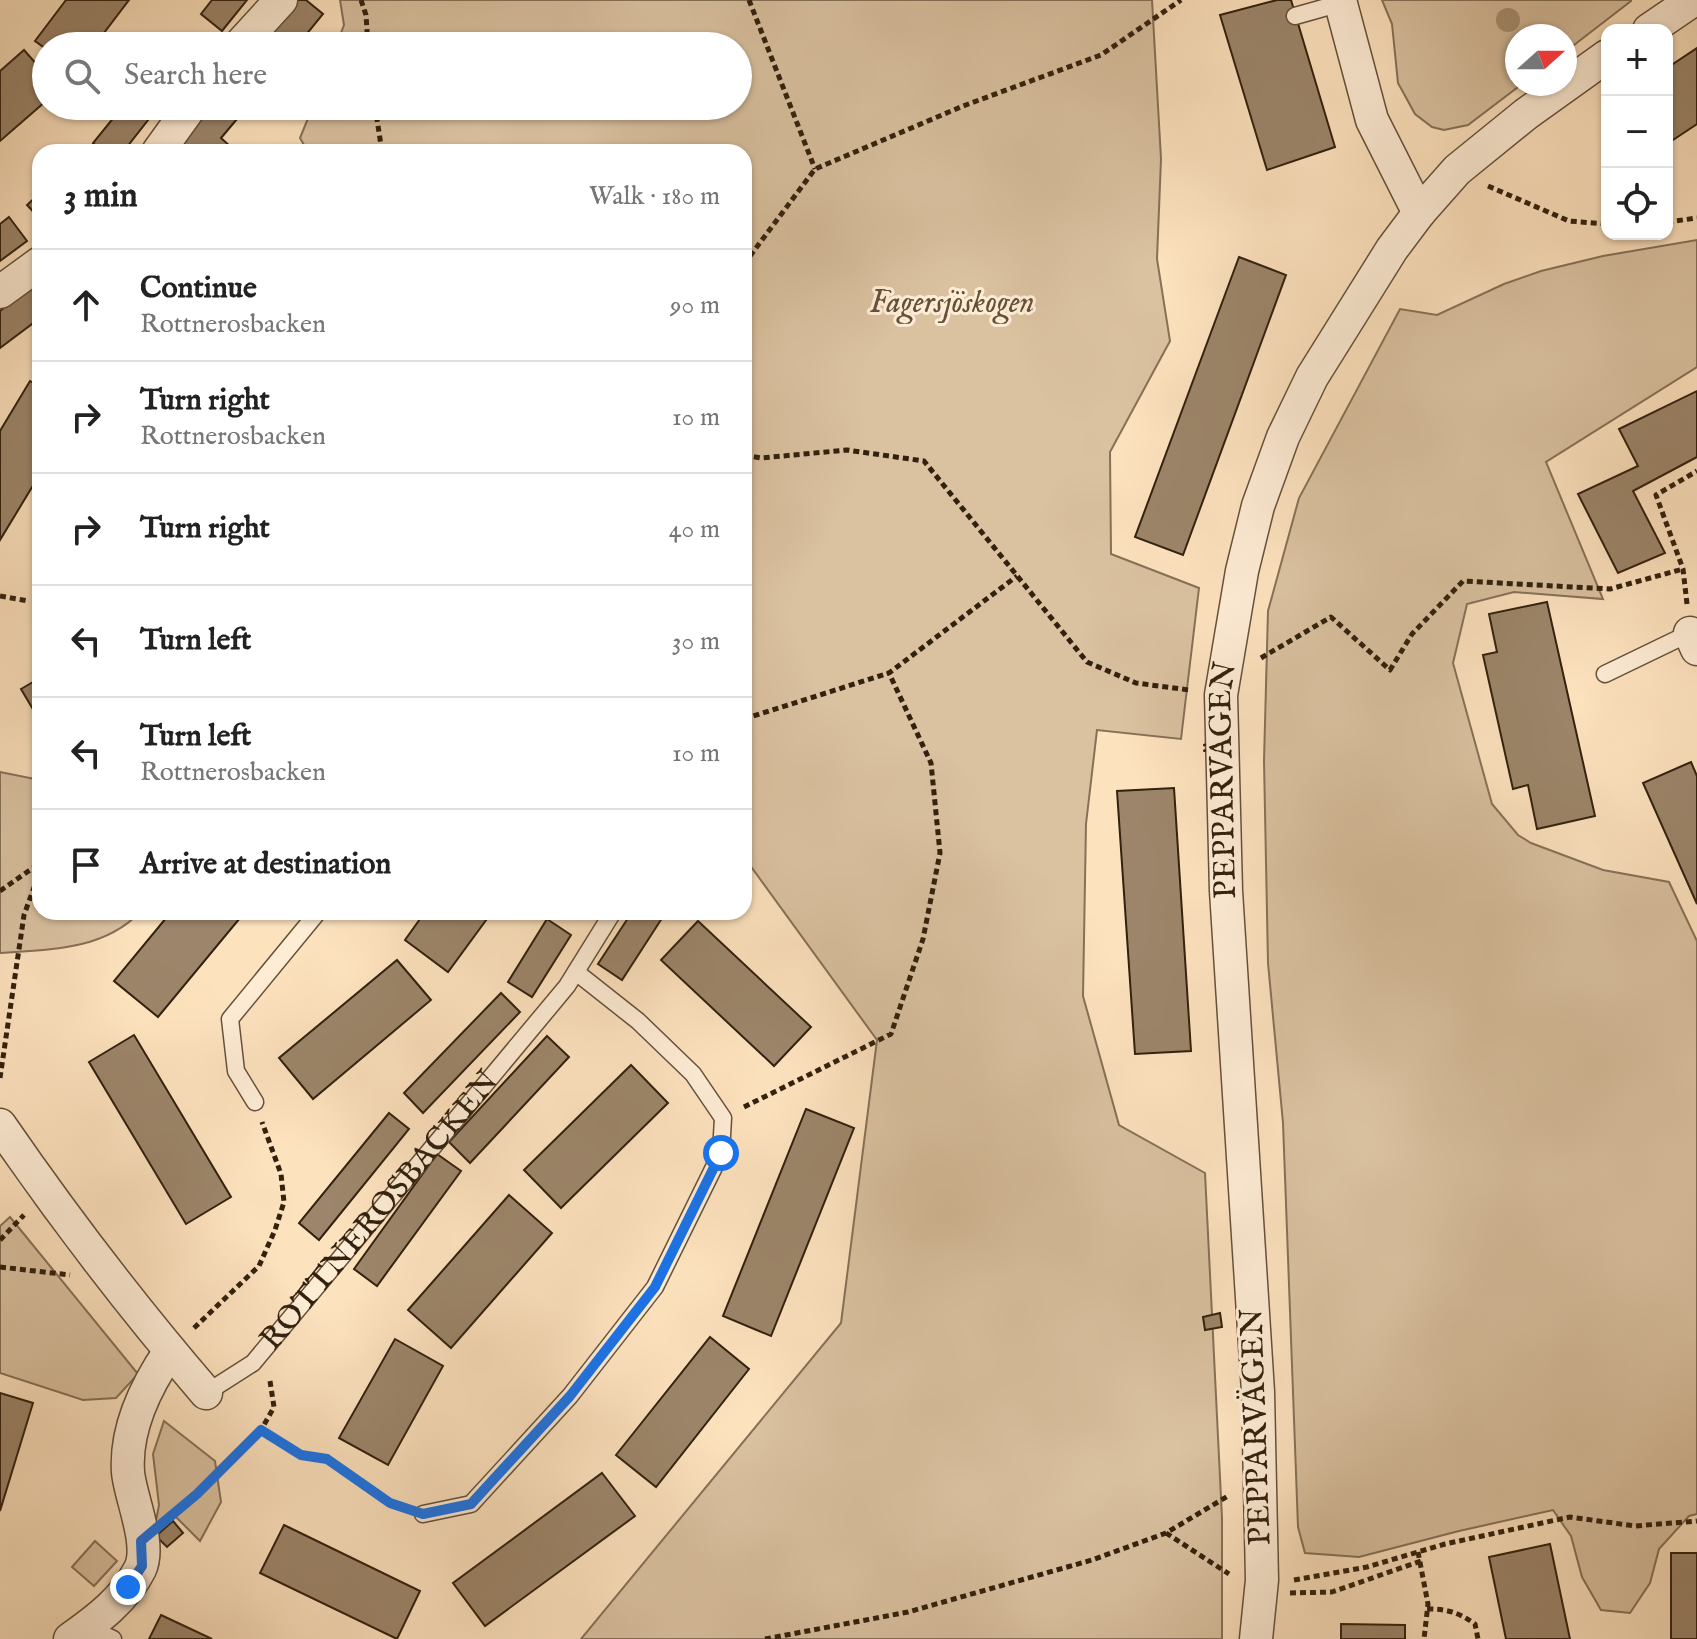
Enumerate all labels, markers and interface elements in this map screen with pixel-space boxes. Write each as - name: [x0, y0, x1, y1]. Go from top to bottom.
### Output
- north arrow: [1505, 24, 1577, 96]
- map controls: [1601, 24, 1673, 240]
- button: +: [1601, 24, 1673, 96]
- search box: [32, 32, 752, 120]
- icon: search: [60, 54, 104, 98]
- text: Search here: [124, 57, 267, 95]
- button: −: [1601, 96, 1673, 168]
- button: locate: [1601, 168, 1673, 240]
- text: 3 min: [64, 175, 138, 218]
- text: Walk · 180 m: [589, 180, 720, 213]
- text: Continue: [140, 270, 257, 308]
- icon: ahead: [64, 283, 108, 327]
- park label: Fagersjöskogen: [869, 283, 1035, 324]
- text: 90 m: [670, 289, 720, 322]
- text: Rottnerosbacken: [140, 308, 326, 341]
- text: Turn right: [140, 382, 270, 420]
- icon: right: [64, 395, 108, 439]
- text: 10 m: [672, 401, 720, 434]
- text: Rottnerosbacken: [140, 420, 326, 453]
- icon: right: [64, 507, 108, 551]
- text: Turn right: [140, 510, 270, 548]
- text: 40 m: [669, 513, 720, 546]
- icon: left: [64, 619, 108, 663]
- text: Turn left: [140, 622, 251, 660]
- text: 30 m: [672, 625, 720, 658]
- street label: PEPPARVÄGEN: [1200, 659, 1247, 900]
- text: Turn left: [140, 718, 251, 756]
- icon: left: [64, 731, 108, 775]
- text: 10 m: [672, 737, 720, 770]
- text: Rottnerosbacken: [140, 756, 326, 789]
- icon: arrive: [64, 843, 108, 887]
- text: Arrive at destination: [140, 846, 391, 884]
- street label: ROTTNEROSBACKEN: [251, 1062, 508, 1359]
- route start: [703, 1135, 739, 1171]
- street label: PEPPARVÄGEN: [1232, 1308, 1282, 1546]
- route end: [110, 1569, 146, 1605]

